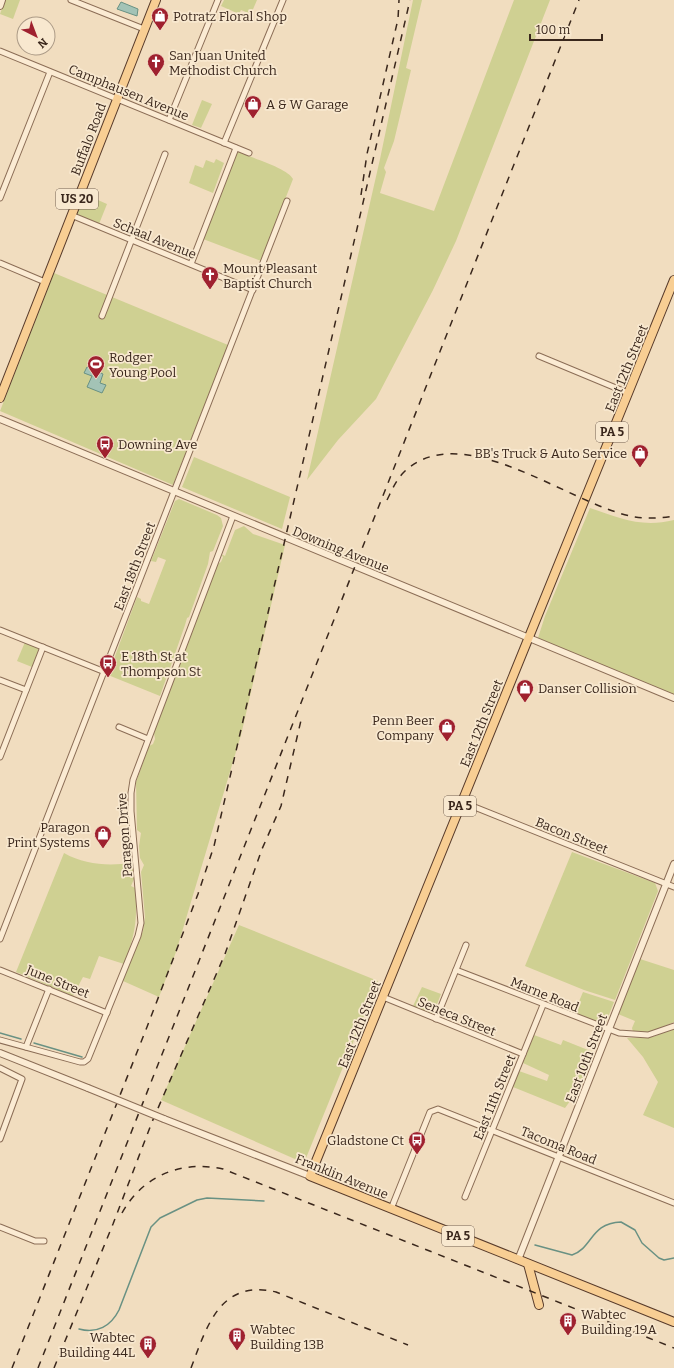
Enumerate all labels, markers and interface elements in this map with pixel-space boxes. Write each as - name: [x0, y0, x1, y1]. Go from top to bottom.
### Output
- shop icon: Potratz Floral Shop: [150, 6, 170, 31]
- place label: Potratz Floral Shop: [173, 9, 287, 24]
- north arrow: [16, 16, 56, 56]
- scale bar: [530, 16, 602, 42]
- text: 100 m: [536, 23, 571, 37]
- text: N: [34, 35, 50, 51]
- place label: San Juan United Methodist Church: [169, 48, 277, 78]
- church icon: San Juan United Methodist Church: [146, 52, 166, 77]
- street label: Camphausen Avenue: [66, 61, 191, 123]
- shop icon: A & W Garage: [243, 94, 263, 119]
- place label: A & W Garage: [266, 97, 348, 112]
- street label: Buffalo Road: [68, 101, 109, 178]
- road number: US 20: [56, 189, 98, 209]
- street label: Schaal Avenue: [111, 215, 199, 262]
- place label: Mount Pleasant Baptist Church: [223, 261, 318, 291]
- church icon: Mount Pleasant Baptist Church: [200, 265, 220, 290]
- street label: East 12th Street: [602, 322, 651, 414]
- place label: Rodger Young Pool: [109, 350, 176, 380]
- sports icon: Rodger Young Pool: [86, 354, 106, 379]
- road number: PA 5: [596, 422, 628, 442]
- bus stop icon: Downing Ave: [95, 434, 115, 459]
- place label: Downing Ave: [118, 437, 197, 452]
- shop icon: BB's Truck & Auto Service: [630, 443, 650, 468]
- place label: BB's Truck & Auto Service: [474, 446, 627, 461]
- street label: East 18th Street: [111, 520, 158, 612]
- street label: Downing Avenue: [290, 523, 391, 576]
- place label: E 18th St at Thompson St: [121, 649, 201, 679]
- bus stop icon: E 18th St at Thompson St: [98, 653, 118, 678]
- street label: East 12th Street: [457, 677, 506, 769]
- shop icon: Danser Collision: [515, 678, 535, 703]
- place label: Danser Collision: [538, 681, 637, 696]
- place label: Penn Beer Company: [372, 713, 434, 743]
- shop icon: Penn Beer Company: [437, 717, 457, 742]
- street label: Paragon Drive: [114, 792, 135, 878]
- road number: PA 5: [444, 796, 476, 816]
- street label: Bacon Street: [533, 814, 610, 857]
- place label: Paragon Print Systems: [7, 820, 91, 850]
- shop icon: Paragon Print Systems: [93, 824, 113, 849]
- street label: June Street: [23, 962, 92, 1001]
- street label: Marne Road: [508, 974, 582, 1015]
- street label: East 12th Street: [335, 978, 384, 1070]
- street label: Seneca Street: [416, 994, 498, 1039]
- street label: East 10th Street: [563, 1011, 610, 1105]
- street label: East 11th Street: [470, 1052, 519, 1142]
- street label: Tacoma Road: [519, 1123, 599, 1168]
- bus stop icon: Gladstone Ct: [407, 1130, 427, 1155]
- place label: Gladstone Ct: [327, 1133, 404, 1148]
- street label: Franklin Avenue: [293, 1151, 391, 1202]
- road number: PA 5: [442, 1226, 474, 1246]
- place label: Wabtec Building 19A: [581, 1307, 657, 1337]
- building icon: Wabtec Building 19A: [558, 1311, 578, 1336]
- place label: Wabtec Building 13B: [250, 1322, 324, 1352]
- building icon: Wabtec Building 13B: [227, 1326, 247, 1351]
- place label: Wabtec Building 44L: [59, 1330, 135, 1360]
- building icon: Wabtec Building 44L: [138, 1334, 158, 1359]

